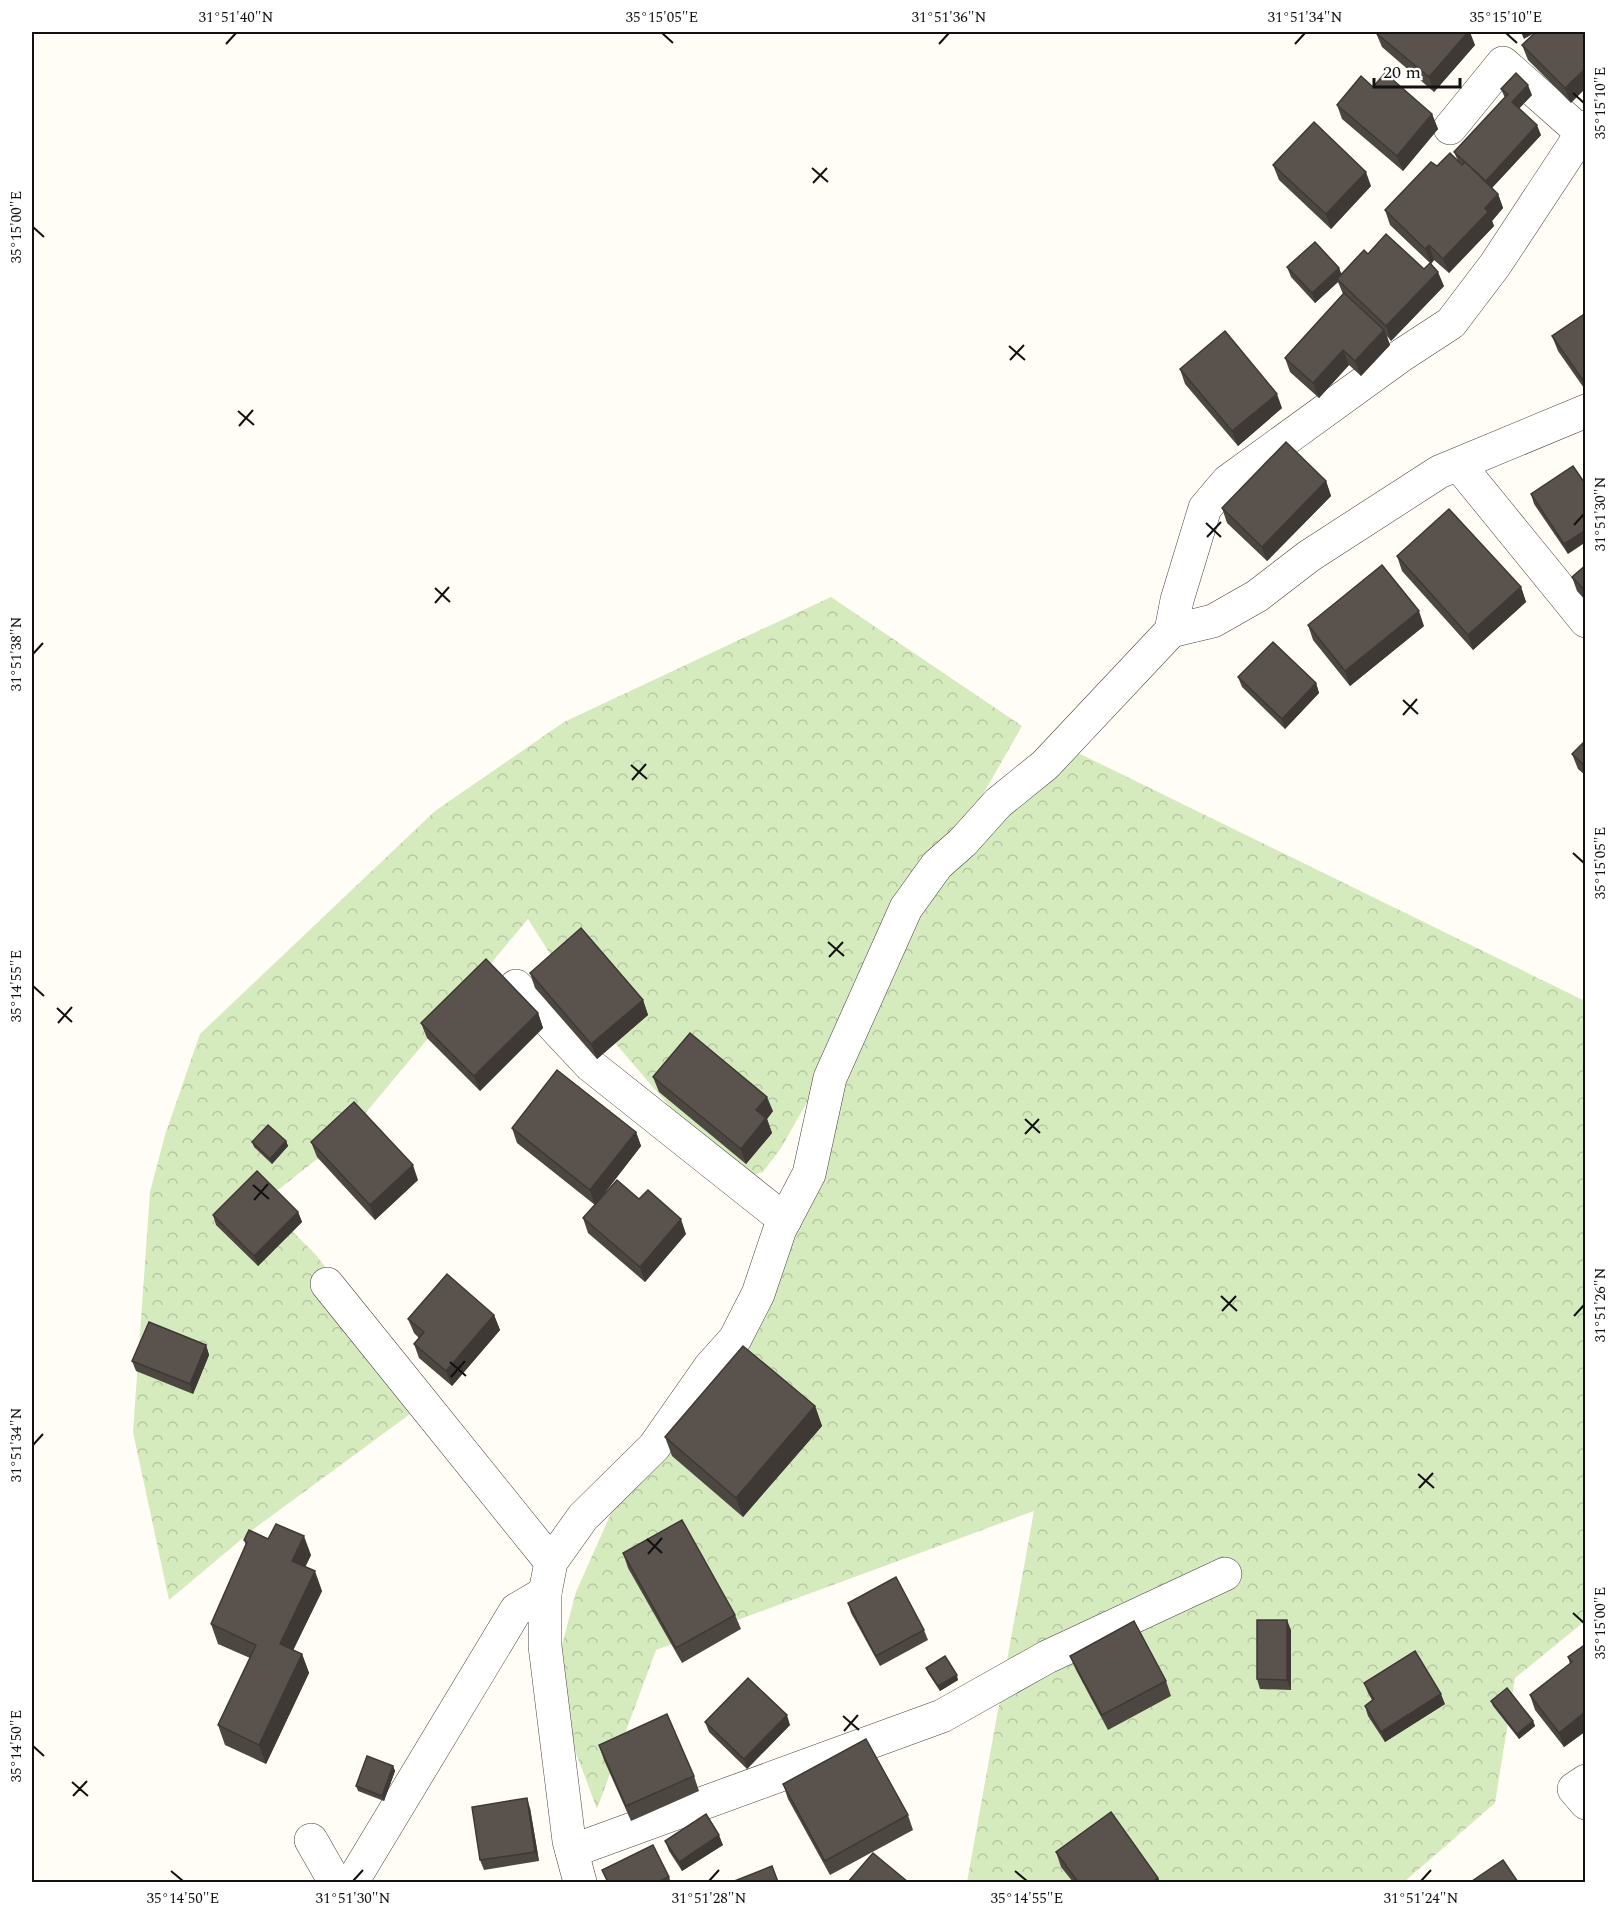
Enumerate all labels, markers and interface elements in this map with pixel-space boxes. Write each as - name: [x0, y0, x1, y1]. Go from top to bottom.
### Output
- text: 31°51'40"N: [199, 6, 274, 29]
- text: 35°15'05"E: [626, 6, 698, 29]
- text: 31°51'36"N: [912, 6, 987, 29]
- text: 31°51'34"N: [1268, 6, 1343, 29]
- text: 35°15'10"E: [1470, 6, 1542, 29]
- scale bar: [1374, 51, 1460, 89]
- text: 20 m: [1383, 59, 1421, 86]
- text: 35°15'10"E: [1589, 67, 1612, 139]
- text: 35°15'00"E: [5, 191, 28, 263]
- text: 31°51'30"N: [1589, 476, 1612, 552]
- text: 31°51'38"N: [5, 616, 28, 692]
- text: 35°15'05"E: [1589, 827, 1612, 899]
- text: 35°14'55"E: [5, 950, 28, 1022]
- text: 31°51'26"N: [1589, 1267, 1612, 1343]
- text: 31°51'34"N: [5, 1407, 28, 1483]
- text: 35°15'00"E: [1589, 1587, 1612, 1659]
- text: 35°14'50"E: [5, 1710, 28, 1782]
- text: 35°14'50"E: [147, 1887, 219, 1910]
- text: 31°51'30"N: [316, 1887, 391, 1910]
- text: 31°51'28"N: [672, 1887, 747, 1910]
- text: 35°14'55"E: [991, 1887, 1063, 1910]
- text: 31°51'24"N: [1384, 1887, 1459, 1910]

